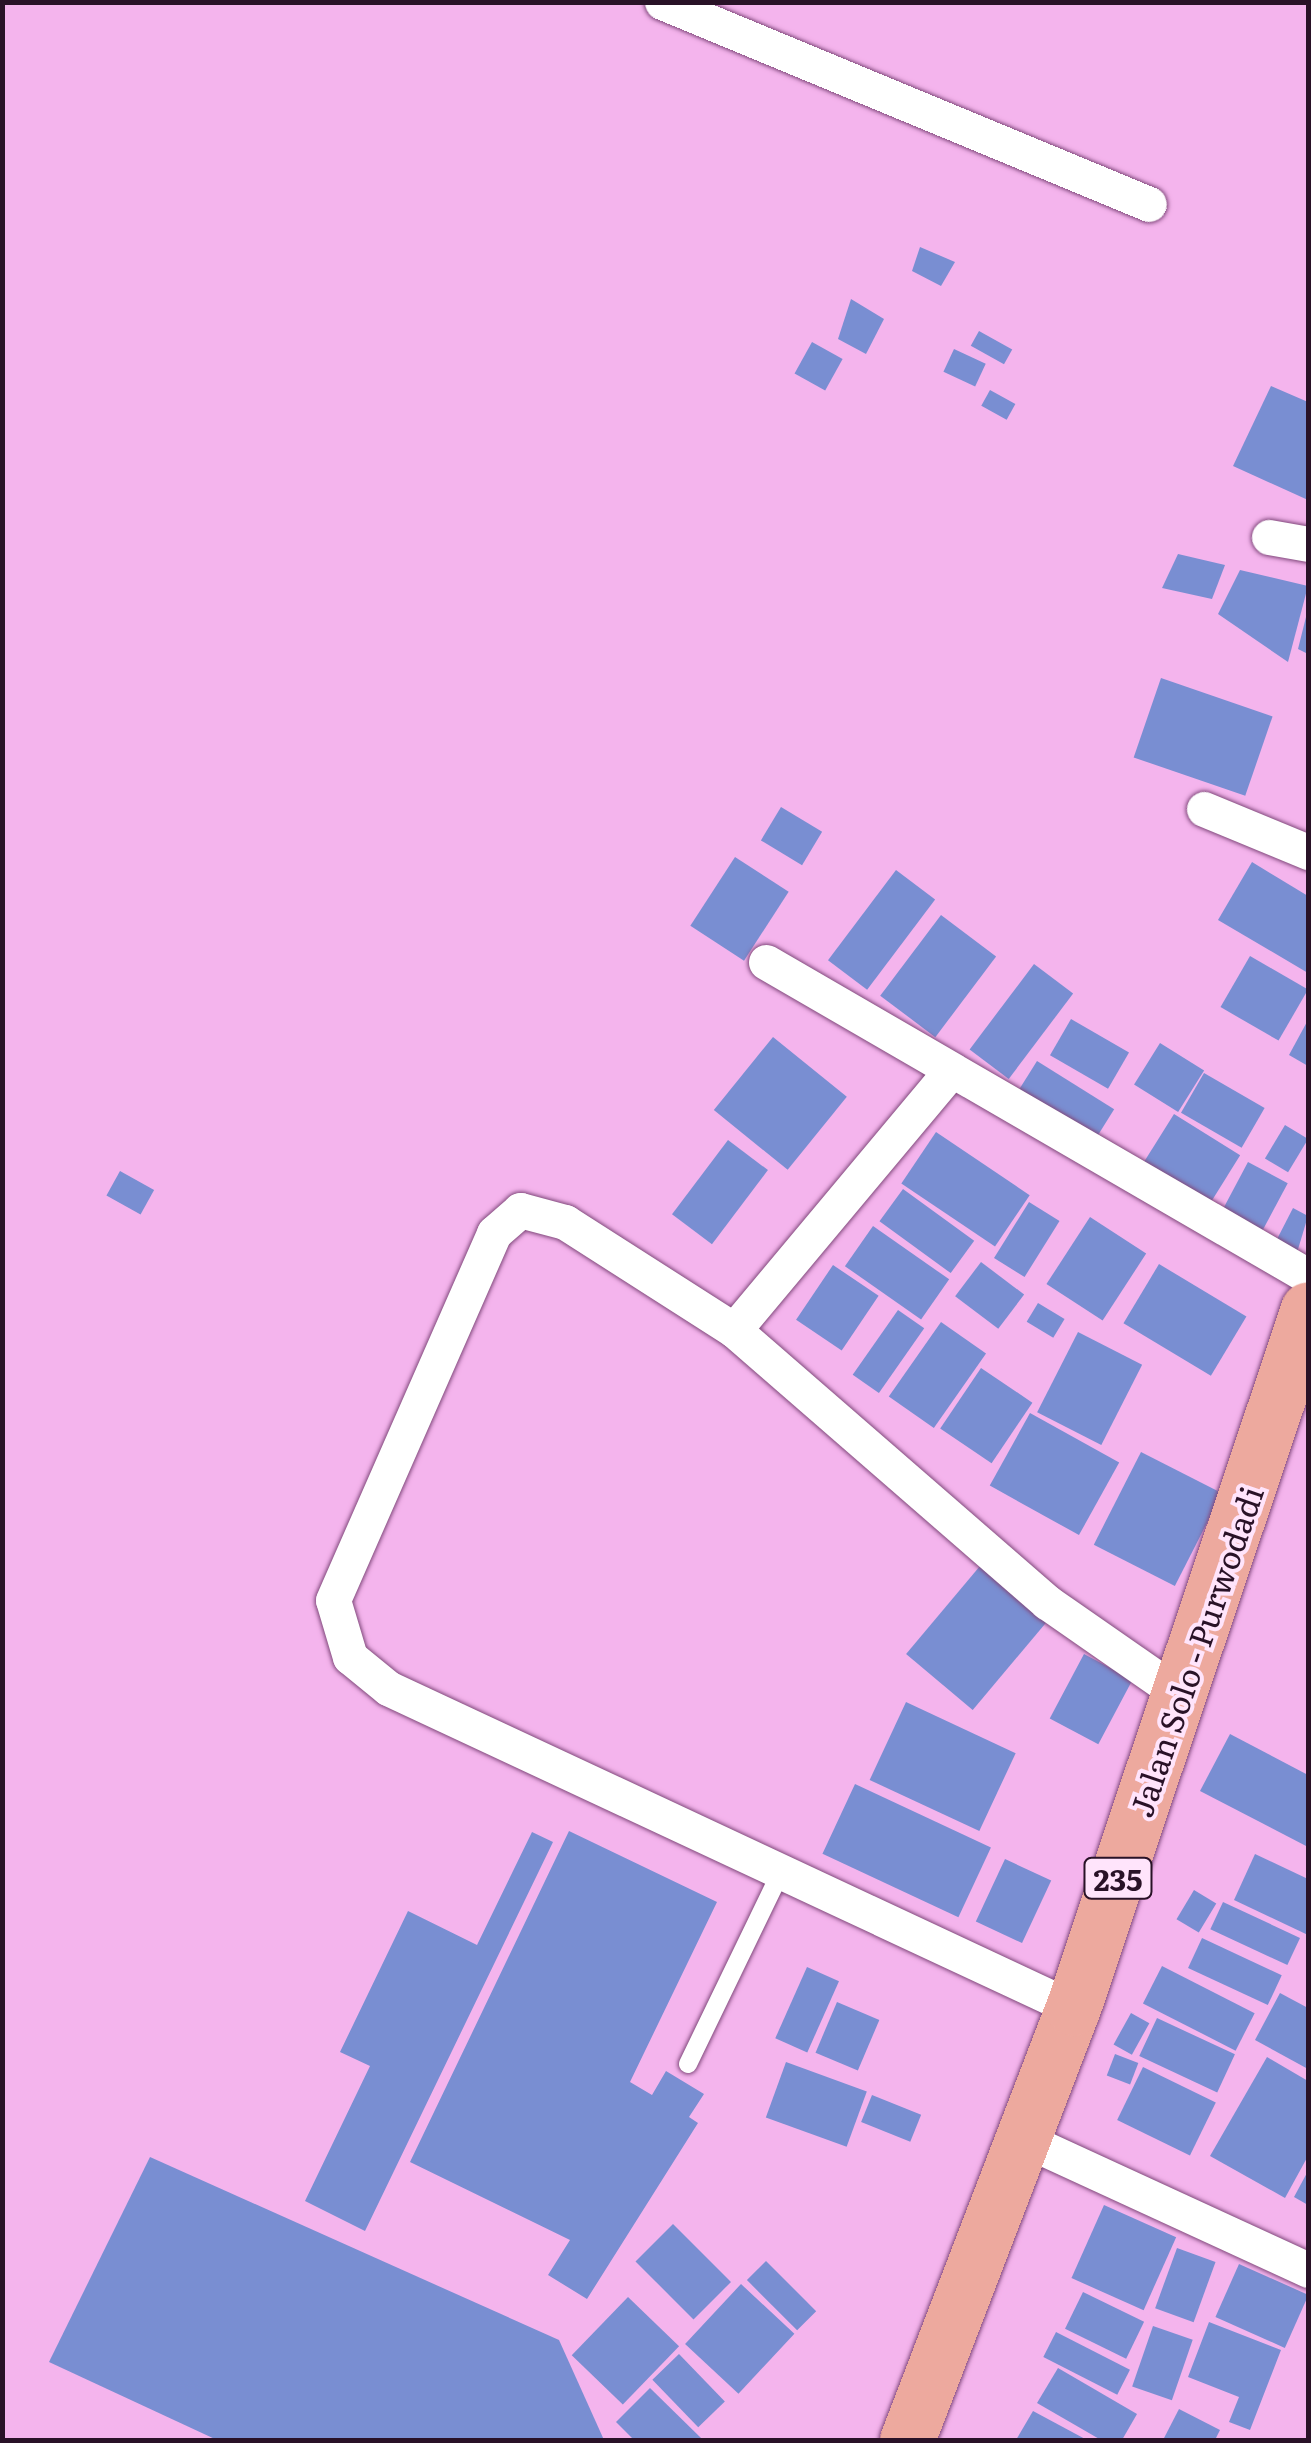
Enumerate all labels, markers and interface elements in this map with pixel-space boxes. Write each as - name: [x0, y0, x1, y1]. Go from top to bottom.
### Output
- street label: Jalan Solo - Purwodadi: [1120, 1481, 1270, 1821]
- road number: 235: [1083, 1853, 1153, 1903]

